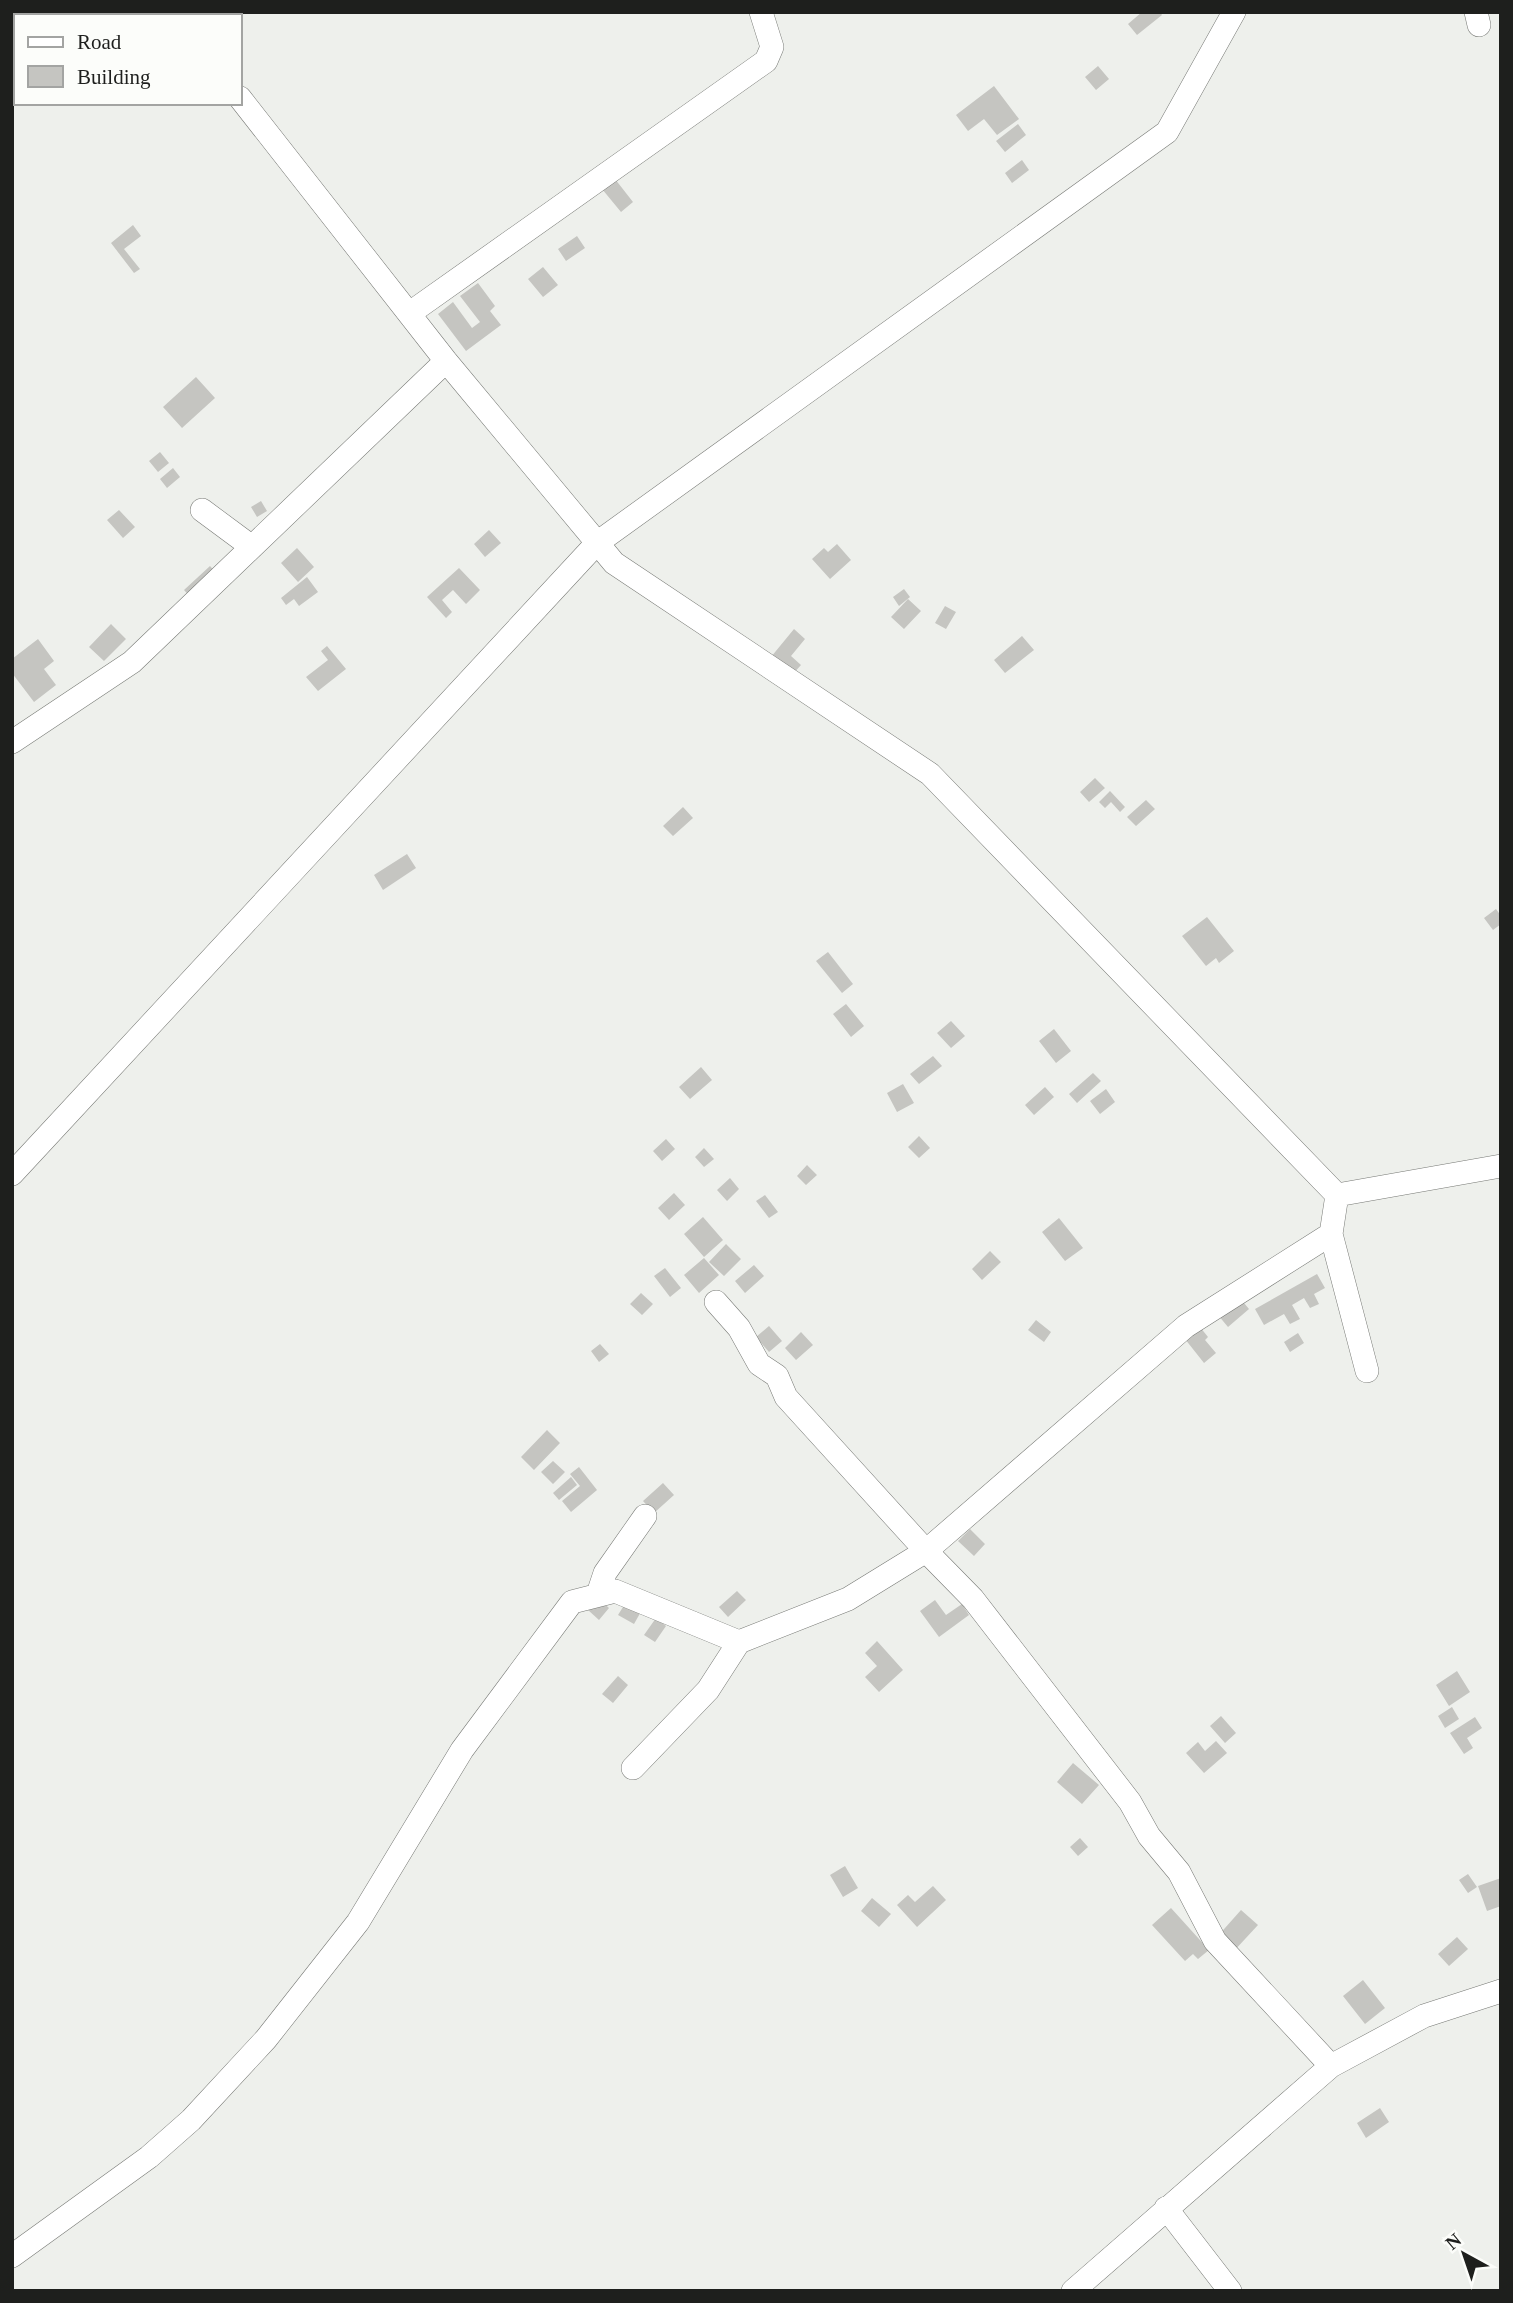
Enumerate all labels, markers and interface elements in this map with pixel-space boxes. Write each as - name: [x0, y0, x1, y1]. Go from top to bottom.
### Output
- legend: [14, 14, 242, 105]
- text: Road: [77, 30, 122, 54]
- text: Building: [77, 65, 151, 89]
- north arrow: [1429, 2219, 1499, 2289]
- text: N: [1441, 2229, 1466, 2254]

